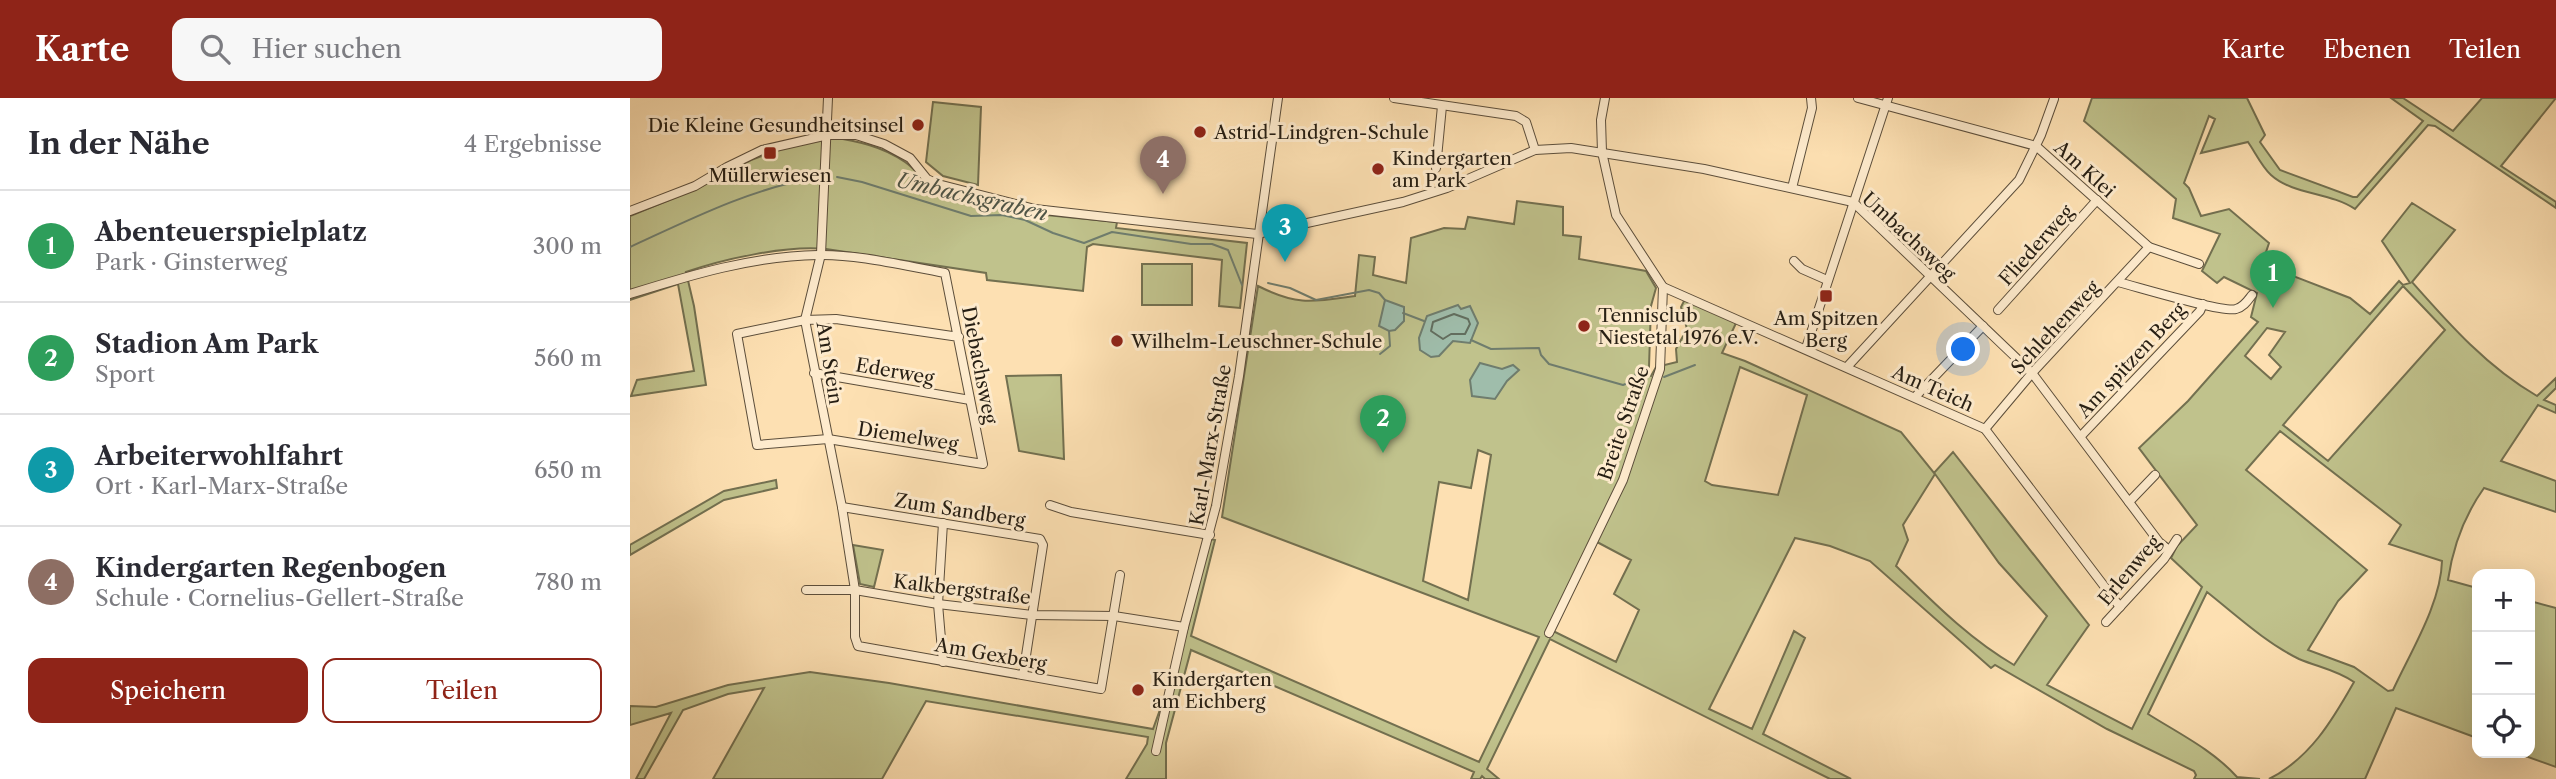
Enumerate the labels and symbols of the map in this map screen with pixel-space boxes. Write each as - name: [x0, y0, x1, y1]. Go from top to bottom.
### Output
- place label: Die Kleine Gesundheitsinsel: [648, 114, 904, 137]
- marker: Die Kleine Gesundheitsinsel: [910, 117, 926, 133]
- place label: Astrid-Lindgren-Schule: [1213, 121, 1429, 144]
- marker: Astrid-Lindgren-Schule: [1192, 124, 1208, 140]
- pin: 4: [1140, 136, 1186, 194]
- street label: Am Klei: [2049, 136, 2120, 203]
- marker: Müllerwiesen: [762, 145, 778, 161]
- place label: Kindergarten am Park: [1392, 147, 1512, 192]
- marker: Kindergarten am Park: [1370, 161, 1386, 177]
- place label: Müllerwiesen: [708, 164, 832, 187]
- water label: Umbachsgraben: [894, 167, 1050, 226]
- street label: Umbachsweg: [1857, 187, 1961, 286]
- street label: Fliederweg: [1994, 200, 2079, 290]
- pin: 3: [1262, 204, 1308, 262]
- pin: 1: [2250, 250, 2296, 308]
- street label: Schlehenweg: [2006, 275, 2105, 379]
- marker: Am Spitzen Berg: [1818, 288, 1834, 304]
- street label: Am spitzen Berg: [2072, 297, 2191, 423]
- street label: Diebachsweg: [957, 304, 1002, 427]
- place label: Tennisclub Niestetal 1976 e.V.: [1598, 304, 1759, 349]
- place label: Am Spitzen Berg: [1773, 307, 1878, 352]
- marker: Tennisclub Niestetal 1976 e.V.: [1576, 318, 1592, 334]
- street label: Am Stein: [811, 319, 847, 406]
- place label: Wilhelm-Leuschner-Schule: [1130, 330, 1382, 353]
- your location: [1946, 332, 1980, 366]
- marker: Wilhelm-Leuschner-Schule: [1109, 333, 1125, 349]
- street label: Ederweg: [854, 353, 937, 390]
- street label: Am Teich: [1887, 360, 1977, 417]
- street label: Karl-Marx-Straße: [1185, 363, 1236, 527]
- street label: Breite Straße: [1593, 363, 1654, 483]
- pin: 2: [1360, 395, 1406, 453]
- street label: Diemelweg: [856, 417, 961, 456]
- street label: Zum Sandberg: [893, 489, 1028, 532]
- street label: Erlenweg: [2093, 530, 2166, 610]
- street label: Kalkbergstraße: [892, 570, 1032, 609]
- street label: Am Gexberg: [932, 633, 1050, 676]
- place label: Kindergarten am Eichberg: [1152, 668, 1272, 713]
- marker: Kindergarten am Eichberg: [1130, 682, 1146, 698]

